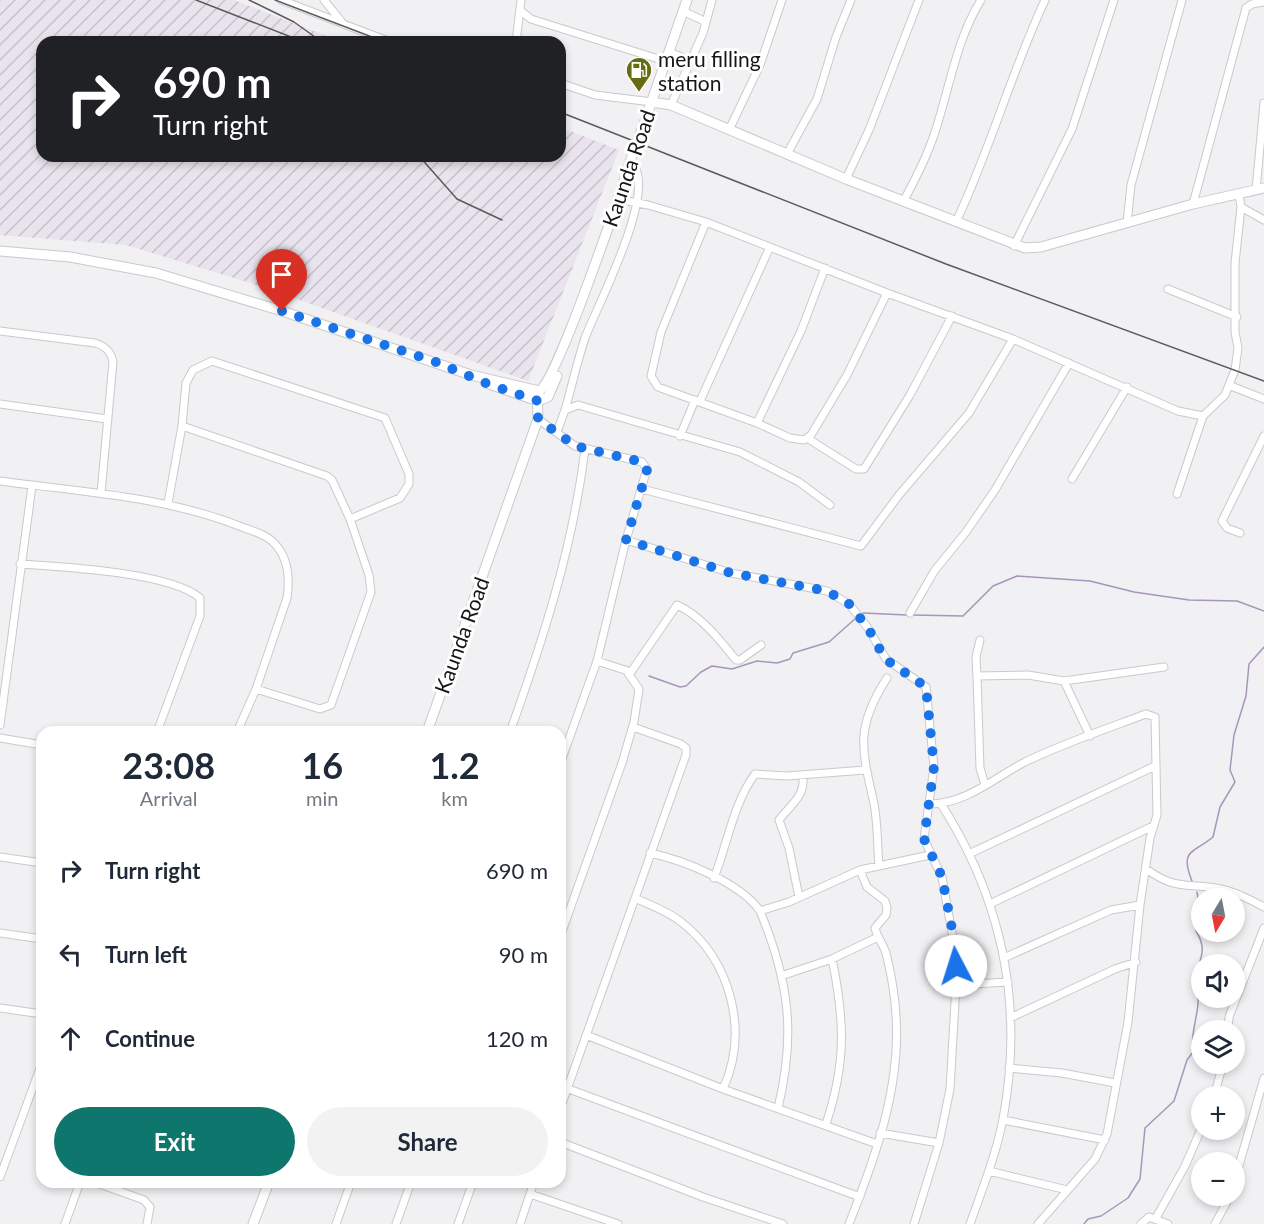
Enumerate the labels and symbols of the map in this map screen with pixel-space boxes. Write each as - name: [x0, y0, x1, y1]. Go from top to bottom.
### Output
- place label: meru filling station: [658, 46, 761, 95]
- fuel station icon: meru filling station: [624, 55, 654, 93]
- street label: Kaunda Road: [596, 106, 660, 230]
- pin: [256, 249, 307, 311]
- street label: Kaunda Road: [428, 573, 494, 697]
- north arrow: [1191, 888, 1245, 942]
- position arrow: [924, 934, 988, 998]

